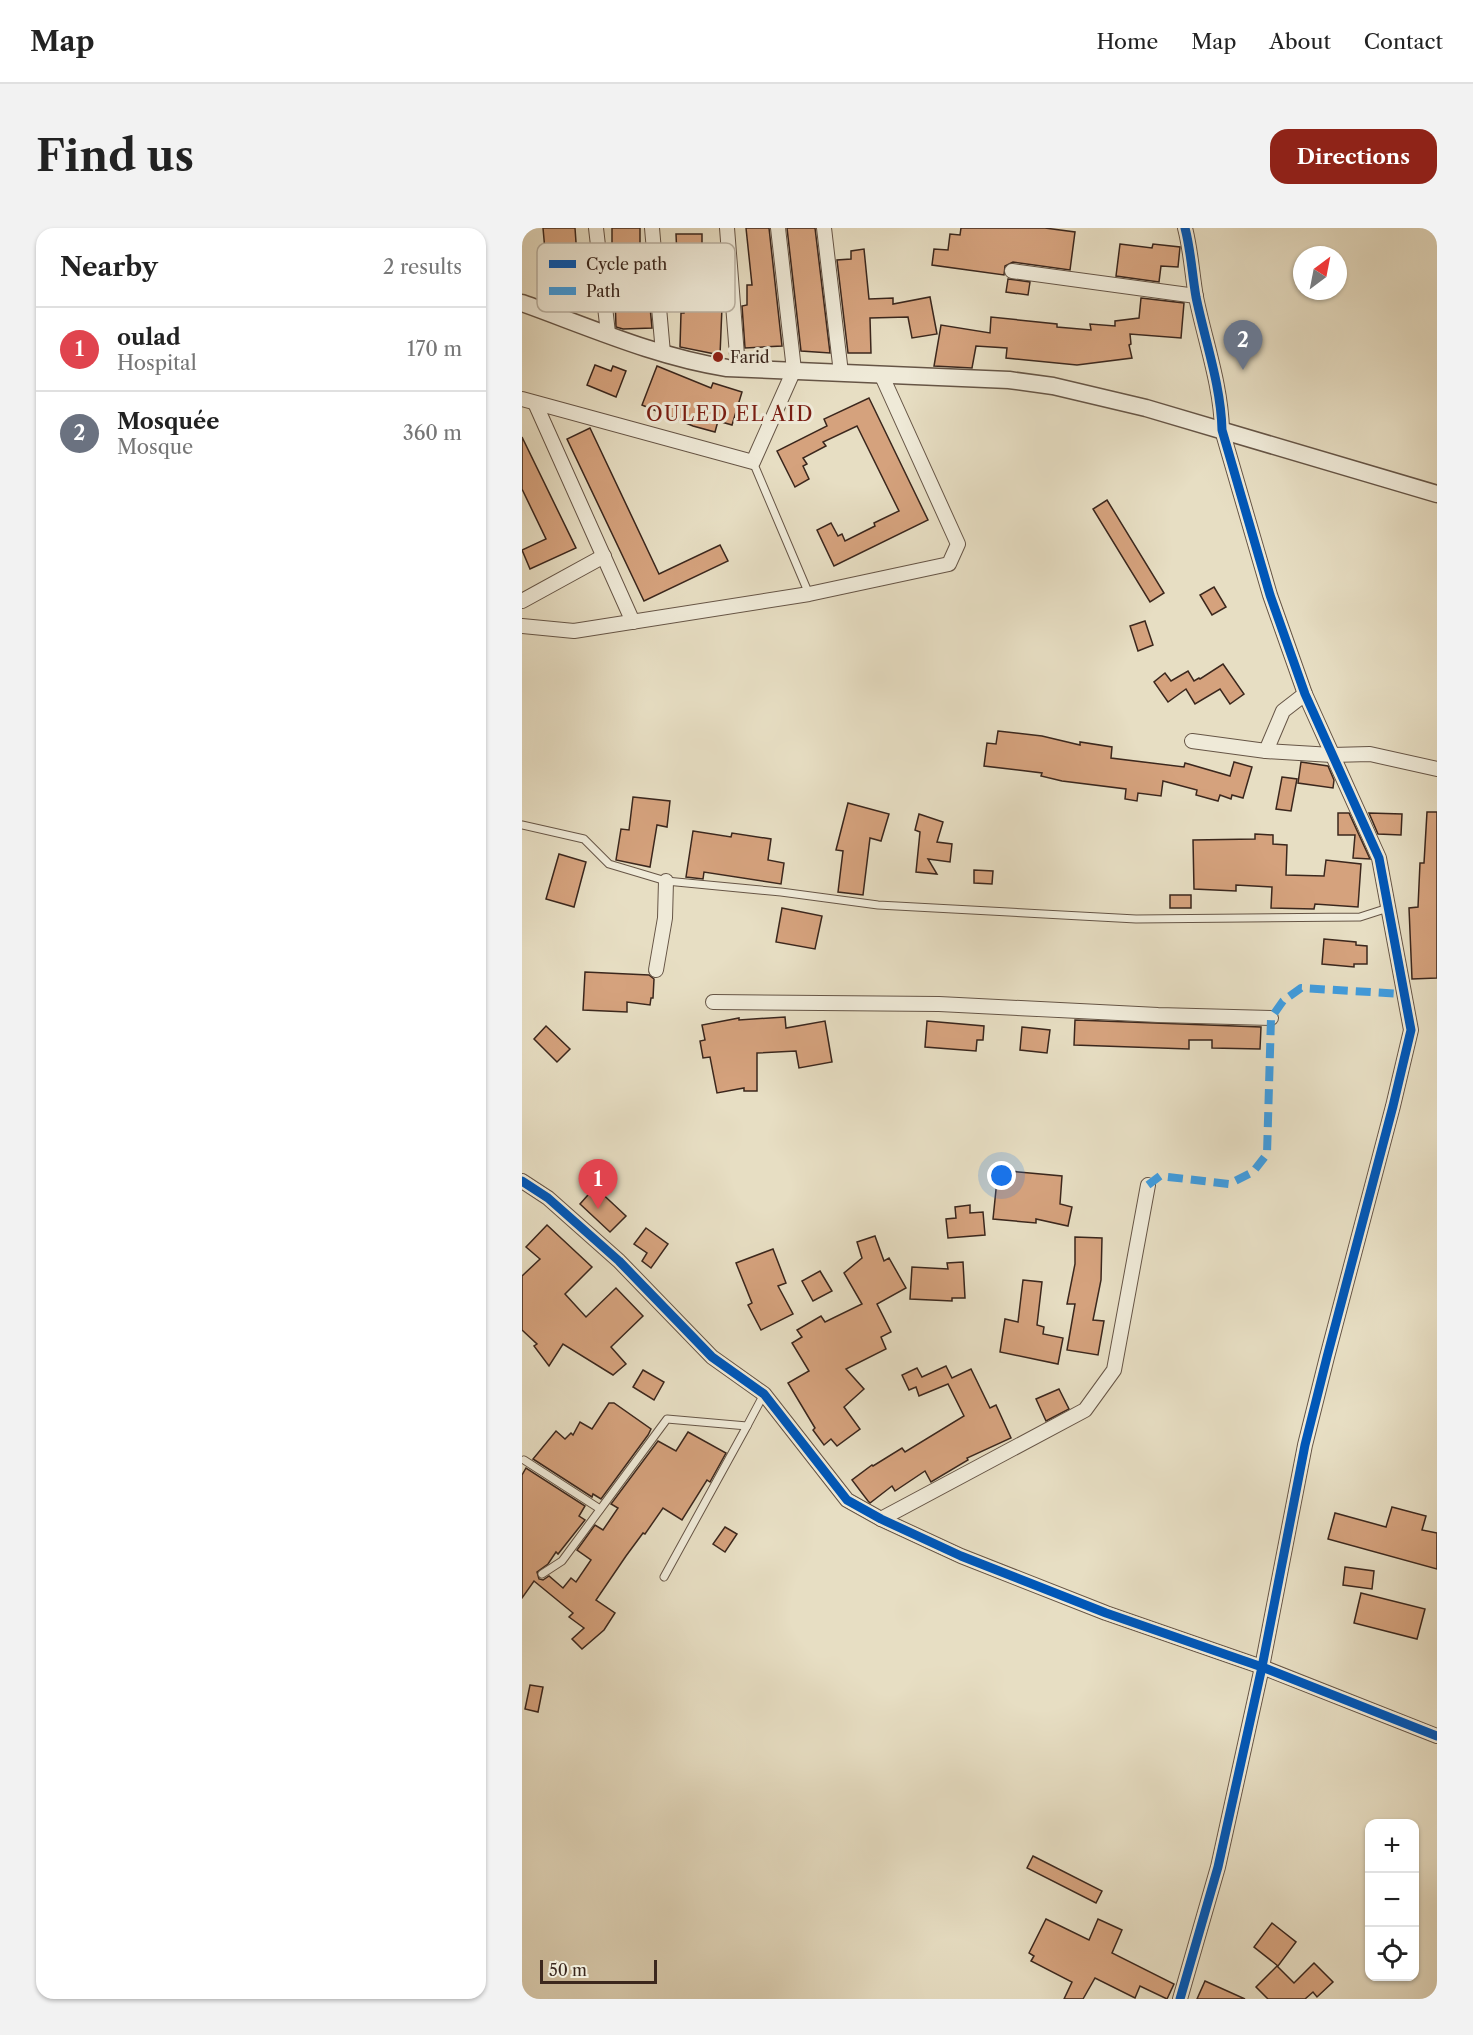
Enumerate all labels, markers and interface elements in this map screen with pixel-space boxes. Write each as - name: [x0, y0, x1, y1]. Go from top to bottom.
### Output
- text: Map: [30, 24, 94, 58]
- text: Home: [1097, 29, 1158, 54]
- text: Map: [1191, 29, 1236, 54]
- text: About: [1269, 29, 1331, 54]
- text: Contact: [1364, 29, 1443, 54]
- button: Directions: [1270, 129, 1437, 184]
- text: Find us: [36, 130, 194, 182]
- legend: [537, 243, 735, 312]
- north arrow: [1293, 246, 1347, 300]
- text: Nearby: [60, 251, 158, 283]
- text: Cycle path: [586, 254, 667, 274]
- text: 2 results: [383, 255, 462, 279]
- text: Path: [586, 281, 620, 301]
- pin: 2: [1224, 320, 1262, 370]
- text: oulad: [117, 324, 181, 351]
- text: 1: [75, 337, 84, 361]
- text: 170 m: [407, 337, 462, 361]
- place label: Farid: [730, 347, 770, 367]
- marker: Farid: [711, 350, 725, 364]
- text: Hospital: [117, 351, 197, 375]
- district label: OULED EL AID: [646, 402, 814, 426]
- text: Mosquée: [117, 408, 219, 435]
- text: 2: [74, 421, 85, 445]
- text: 360 m: [403, 421, 462, 445]
- text: Mosque: [117, 435, 193, 459]
- pin: 1: [578, 1160, 618, 1209]
- your location: [987, 1161, 1016, 1190]
- map controls: [1365, 1819, 1419, 1981]
- button: +: [1365, 1819, 1419, 1873]
- button: −: [1365, 1873, 1419, 1927]
- button: locate: [1365, 1927, 1419, 1981]
- scale bar: [540, 1957, 657, 1984]
- text: 50 m: [549, 1960, 587, 1980]

